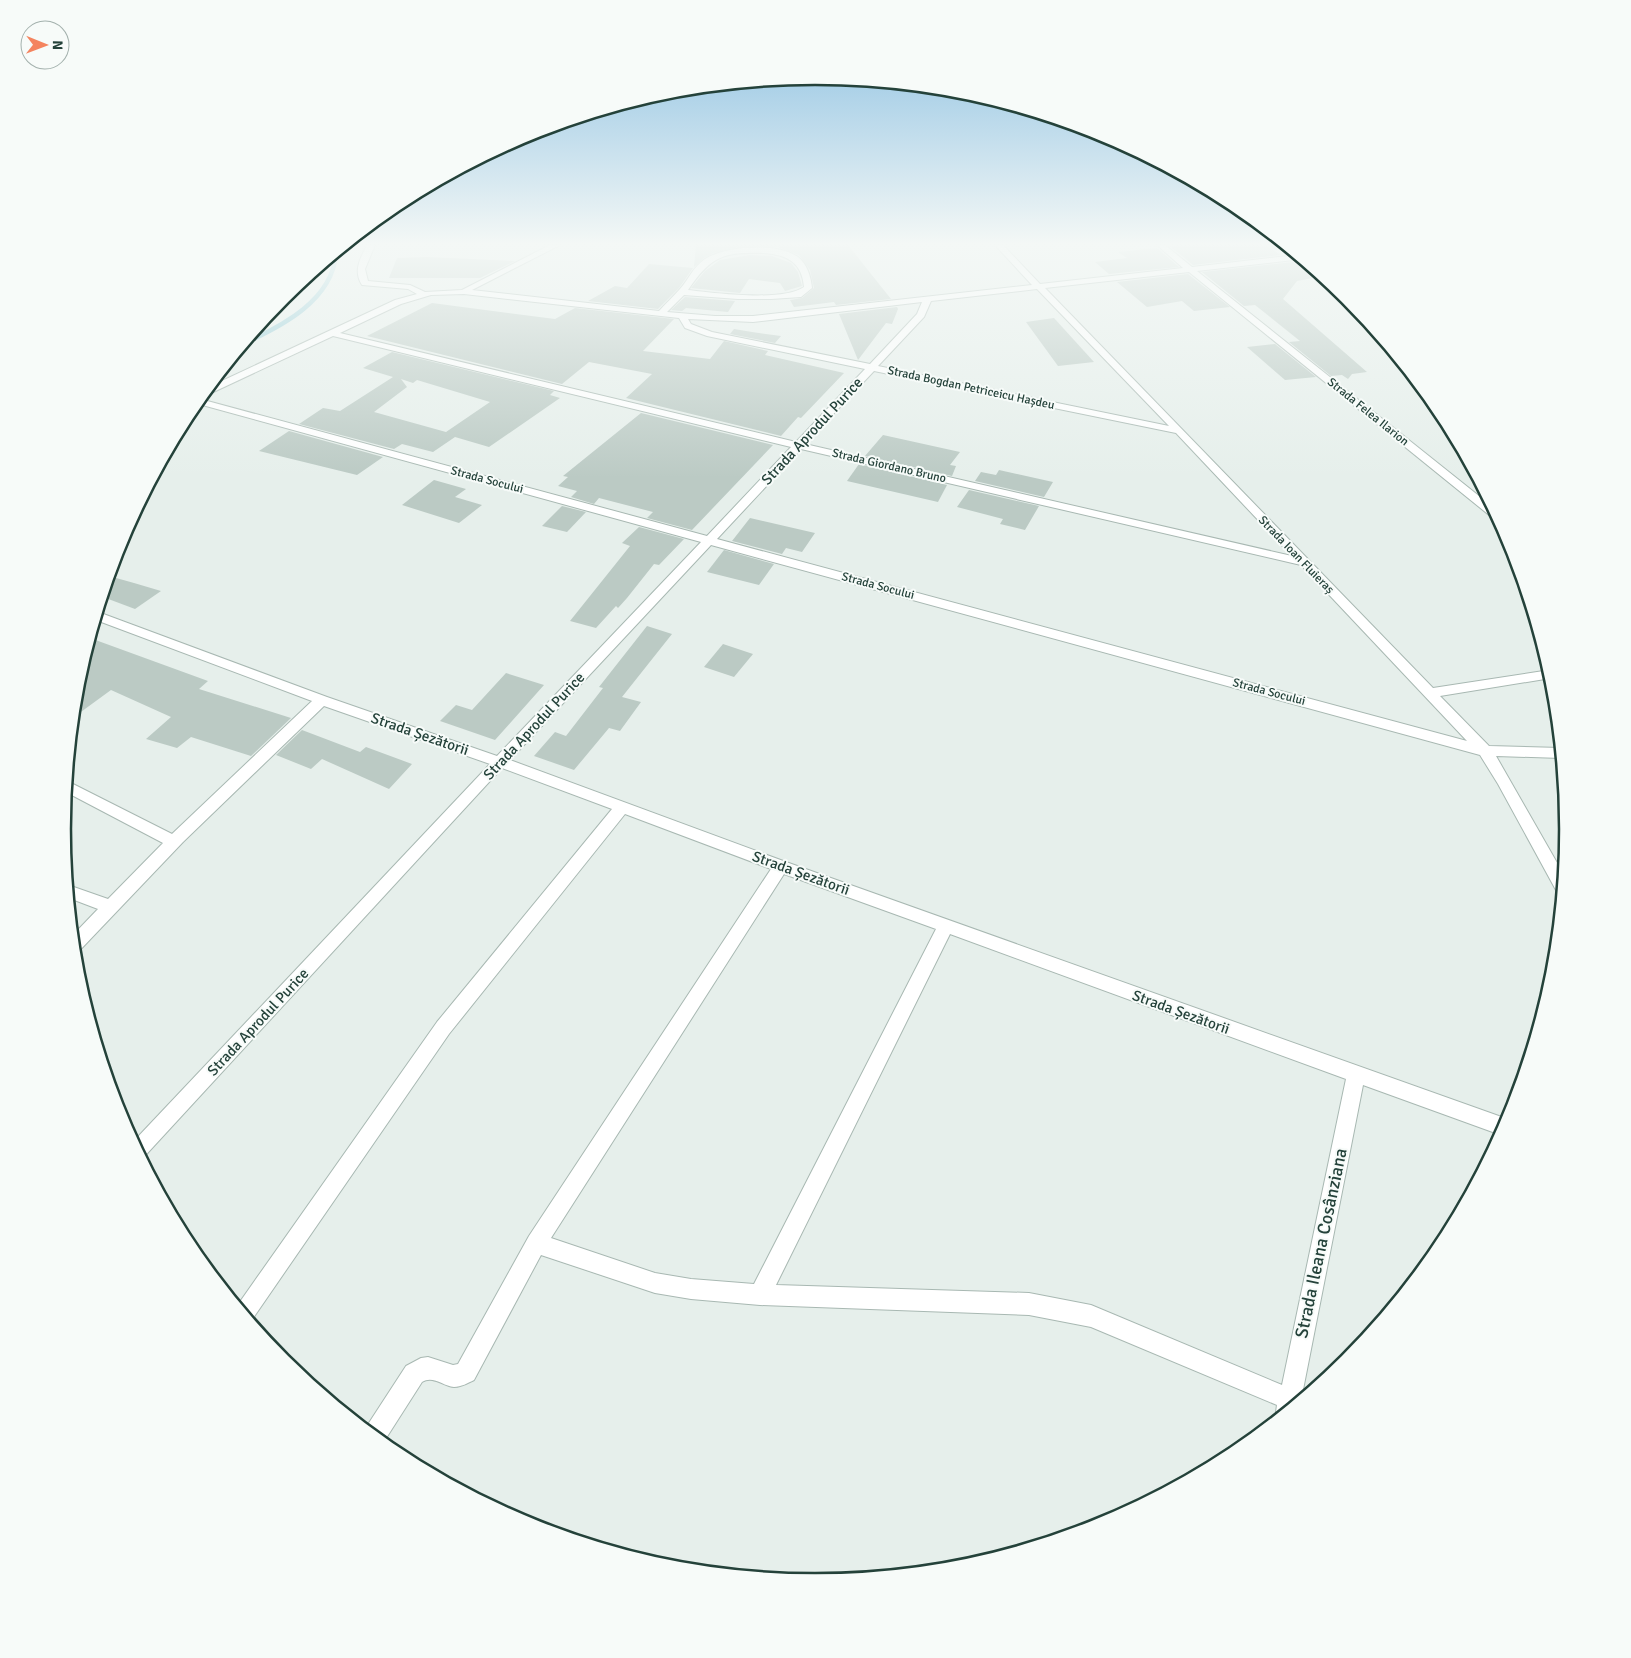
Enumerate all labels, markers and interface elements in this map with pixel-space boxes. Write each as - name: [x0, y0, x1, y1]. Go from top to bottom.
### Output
- north arrow: [20, 20, 70, 70]
- text: N: [49, 40, 66, 50]
- street label: Strada Bogdan Petriceicu Hașdeu: [886, 363, 1056, 413]
- street label: Strada Aprodul Purice: [758, 374, 866, 488]
- street label: Strada Felea Ilarion: [1324, 375, 1412, 449]
- street label: Strada Giordano Bruno: [831, 446, 947, 486]
- street label: Strada Socului: [449, 463, 525, 497]
- street label: Strada Ioan Fluieraș: [1255, 513, 1337, 597]
- street label: Strada Socului: [840, 569, 916, 603]
- street label: Strada Aprodul Purice: [480, 669, 588, 783]
- street label: Strada Socului: [1231, 675, 1307, 709]
- street label: Strada Șezătorii: [369, 709, 471, 759]
- street label: Strada Șezătorii: [750, 847, 852, 899]
- street label: Strada Aprodul Purice: [204, 965, 312, 1079]
- street label: Strada Șezătorii: [1130, 986, 1232, 1038]
- street label: Strada Ileana Cosânziana: [1290, 1146, 1352, 1340]

